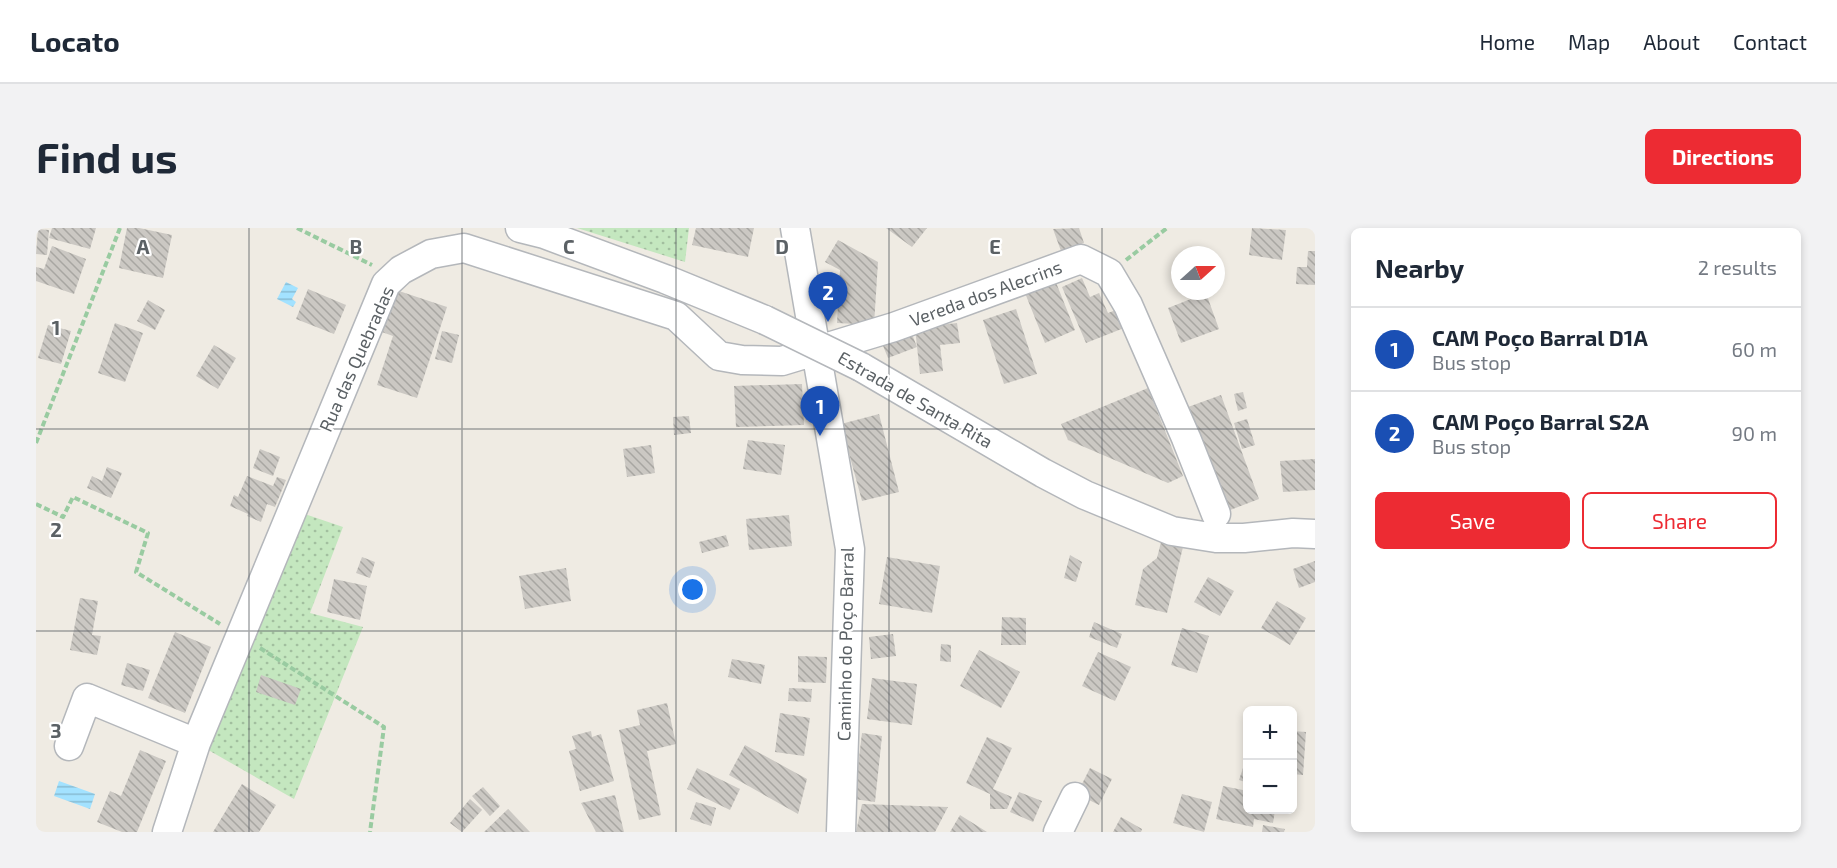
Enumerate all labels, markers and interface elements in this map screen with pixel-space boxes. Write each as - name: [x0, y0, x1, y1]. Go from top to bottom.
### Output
- text: Locato: [30, 24, 120, 58]
- text: Home: [1479, 29, 1535, 54]
- text: Map: [1568, 29, 1610, 54]
- text: About: [1643, 29, 1700, 54]
- text: Contact: [1733, 29, 1807, 54]
- button: Directions: [1645, 129, 1801, 184]
- text: Find us: [36, 131, 178, 181]
- text: A: [136, 234, 150, 258]
- text: B: [350, 234, 362, 258]
- text: C: [563, 234, 575, 258]
- text: D: [775, 234, 789, 258]
- text: E: [989, 234, 1001, 258]
- north arrow: [1171, 246, 1225, 300]
- text: Nearby: [1375, 252, 1464, 283]
- street label: Vereda dos Alecrins: [907, 255, 1065, 331]
- text: 2 results: [1698, 255, 1777, 279]
- pin: 2: [808, 272, 848, 322]
- street label: Rua das Quebradas: [314, 282, 398, 435]
- text: 1: [52, 315, 60, 339]
- text: CAM Poço Barral D1A: [1432, 324, 1648, 350]
- text: 1: [1390, 337, 1399, 361]
- text: 60 m: [1732, 337, 1777, 361]
- street label: Estrada de Santa Rita: [834, 346, 997, 452]
- text: Bus stop: [1432, 350, 1511, 374]
- pin: 1: [800, 386, 840, 436]
- text: CAM Poço Barral S2A: [1432, 408, 1649, 434]
- text: 2: [1389, 421, 1400, 445]
- text: 90 m: [1732, 421, 1777, 445]
- text: Bus stop: [1432, 434, 1511, 458]
- button: Save: [1375, 492, 1570, 549]
- button: Share: [1582, 492, 1777, 549]
- text: 2: [50, 517, 62, 541]
- street label: Caminho do Poço Barral: [832, 546, 859, 741]
- your location: [678, 575, 707, 604]
- map controls: [1243, 706, 1297, 814]
- button: +: [1243, 706, 1297, 760]
- text: 3: [50, 718, 62, 742]
- button: −: [1243, 760, 1297, 814]

